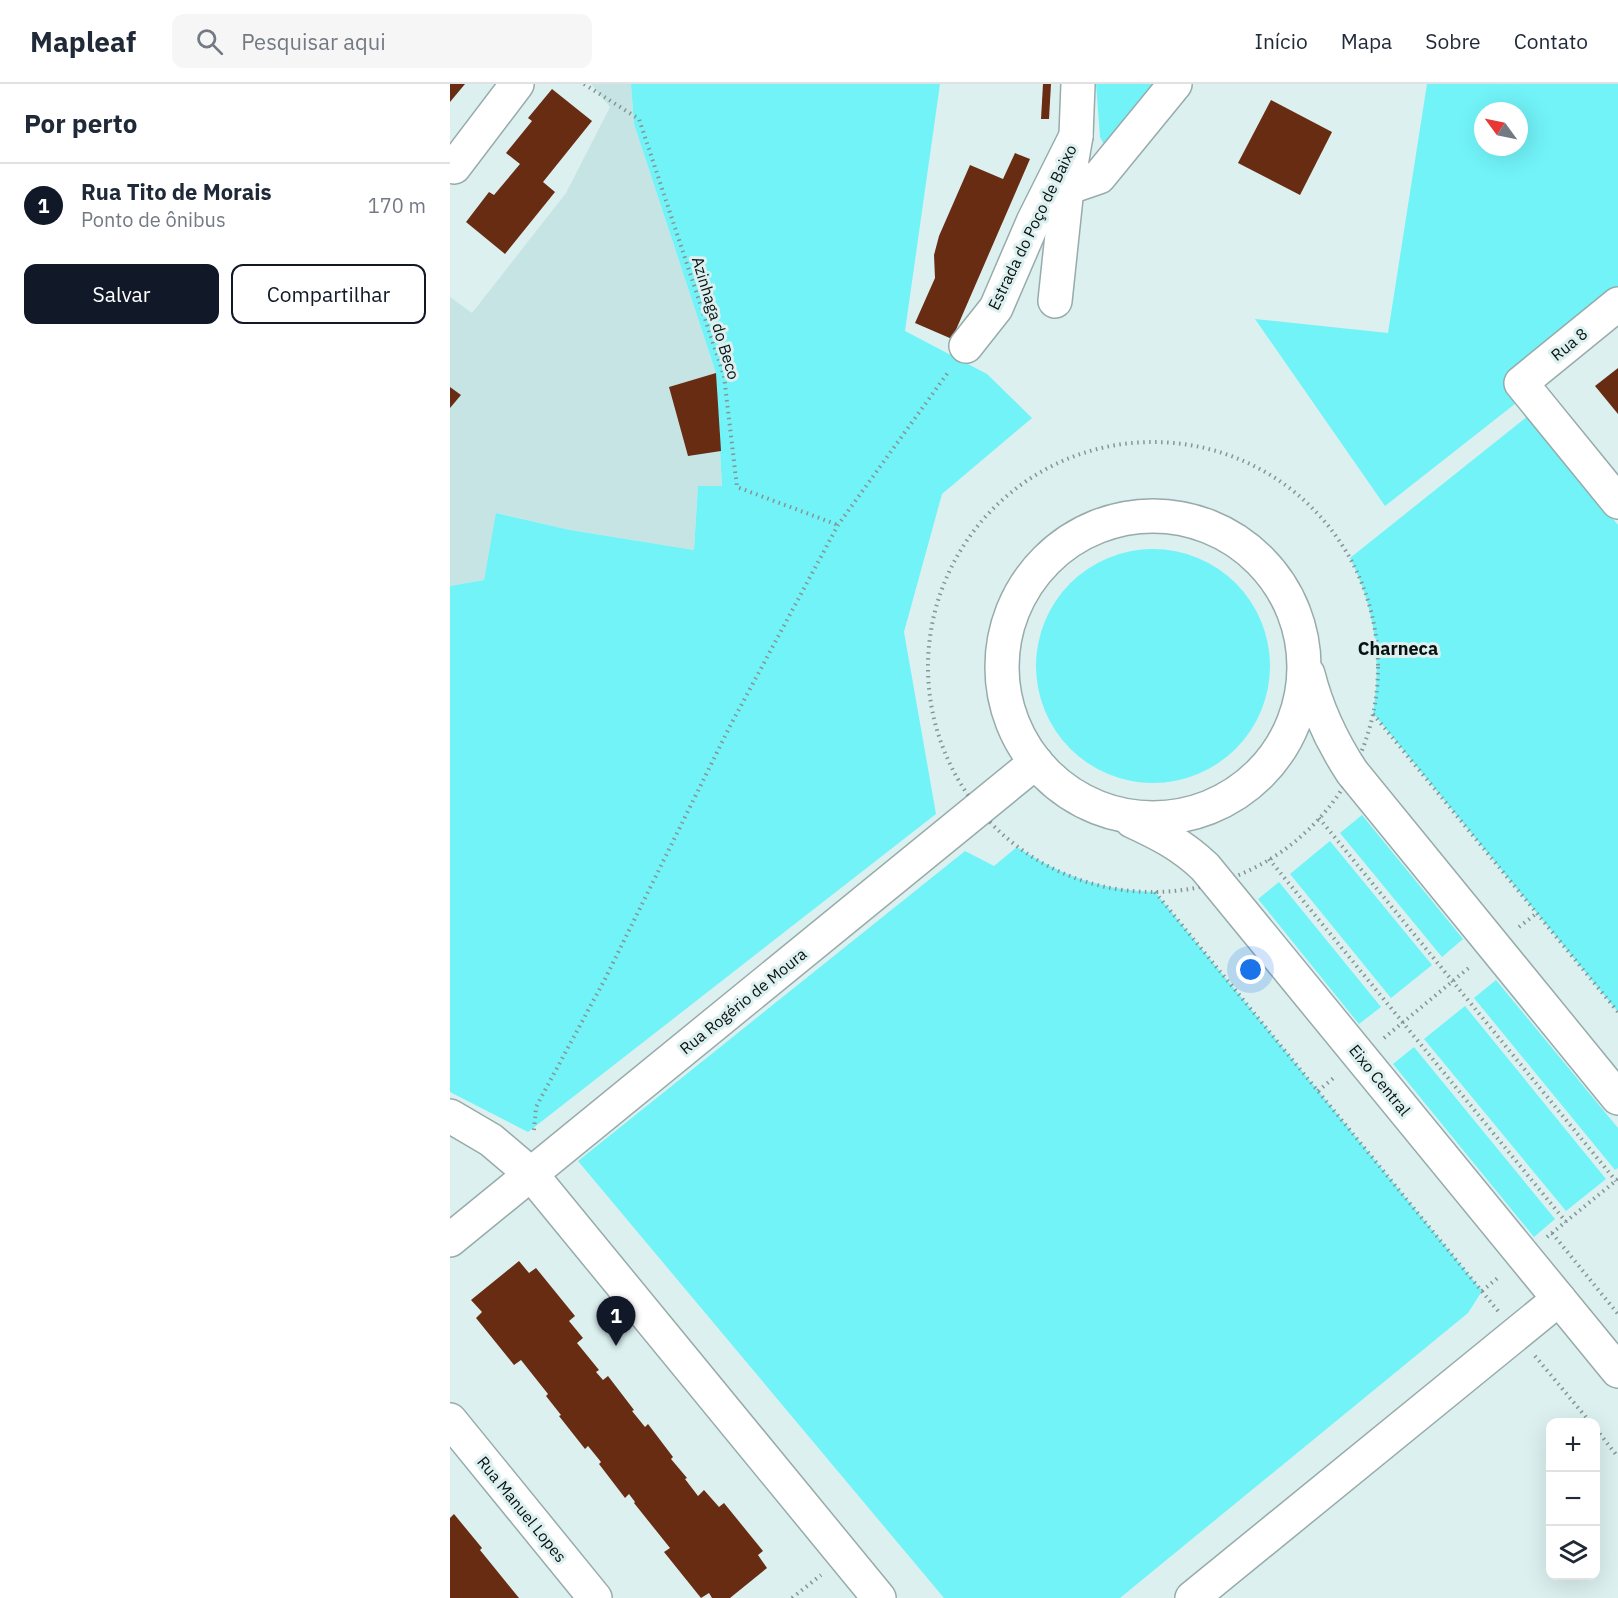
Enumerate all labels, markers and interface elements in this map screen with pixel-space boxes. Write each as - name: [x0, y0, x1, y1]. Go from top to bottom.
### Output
- search box: [172, 14, 592, 68]
- text: Mapleaf: [30, 23, 136, 60]
- icon: search: [193, 25, 226, 58]
- text: Pesquisar aqui: [241, 27, 386, 56]
- text: Início: [1255, 27, 1308, 55]
- text: Mapa: [1341, 27, 1392, 55]
- text: Sobre: [1425, 27, 1481, 55]
- text: Contato: [1514, 27, 1588, 55]
- north arrow: [1474, 102, 1528, 156]
- text: Por perto: [24, 106, 137, 140]
- street label: Estrada do Poço de Baixo: [983, 141, 1081, 313]
- text: Rua Tito de Morais: [81, 177, 272, 206]
- text: 1: [38, 192, 50, 219]
- text: 170 m: [368, 192, 426, 219]
- text: Ponto de ônibus: [81, 206, 226, 233]
- street label: Azinhaga do Beco: [688, 254, 744, 382]
- button: Salvar: [24, 264, 219, 324]
- button: Compartilhar: [231, 264, 426, 324]
- street label: Rua 8: [1547, 323, 1591, 365]
- district label: Charneca: [1358, 637, 1438, 660]
- street label: Rua Rogério de Moura: [675, 943, 811, 1058]
- your location: [1236, 955, 1265, 984]
- street label: Eixo Central: [1345, 1040, 1415, 1120]
- pin: 1: [596, 1296, 636, 1346]
- map controls: [1546, 1418, 1600, 1580]
- button: +: [1546, 1418, 1600, 1472]
- street label: Rua Manuel Lopes: [473, 1452, 571, 1566]
- button: −: [1546, 1472, 1600, 1526]
- button: layers: [1546, 1526, 1600, 1580]

